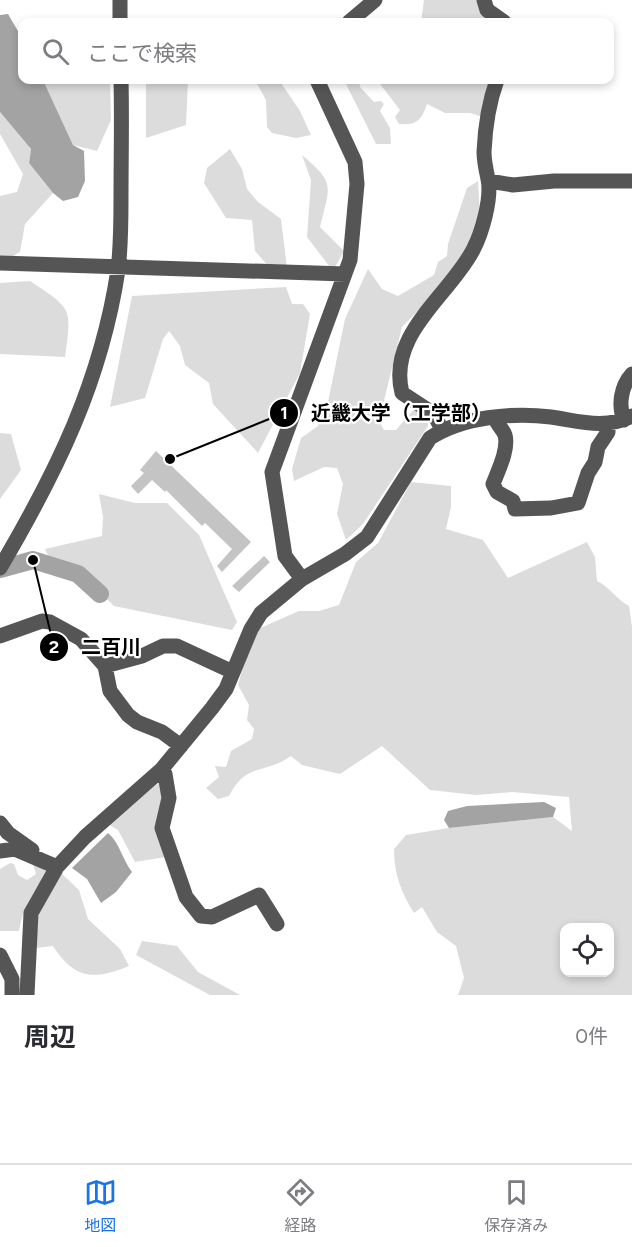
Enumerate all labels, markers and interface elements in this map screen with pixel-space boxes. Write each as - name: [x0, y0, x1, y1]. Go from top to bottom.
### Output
- search box: [18, 18, 614, 84]
- icon: search: [39, 35, 72, 68]
- text: ここで検索: [87, 40, 197, 67]
- callout: 近畿大学（工学部）: [269, 394, 503, 432]
- text: 近畿大学（工学部）: [311, 401, 491, 425]
- text: 1: [280, 402, 288, 424]
- callout: 二百川: [39, 628, 153, 666]
- text: 二百川: [81, 635, 141, 659]
- text: 2: [49, 636, 59, 658]
- map controls: [560, 923, 614, 977]
- button: locate: [560, 923, 614, 977]
- text: 周辺: [24, 1021, 76, 1053]
- text: 0件: [575, 1024, 608, 1048]
- tab: 地図: [84, 1176, 117, 1236]
- tab: 経路: [284, 1176, 317, 1236]
- tab: 保存済み: [484, 1176, 548, 1236]

